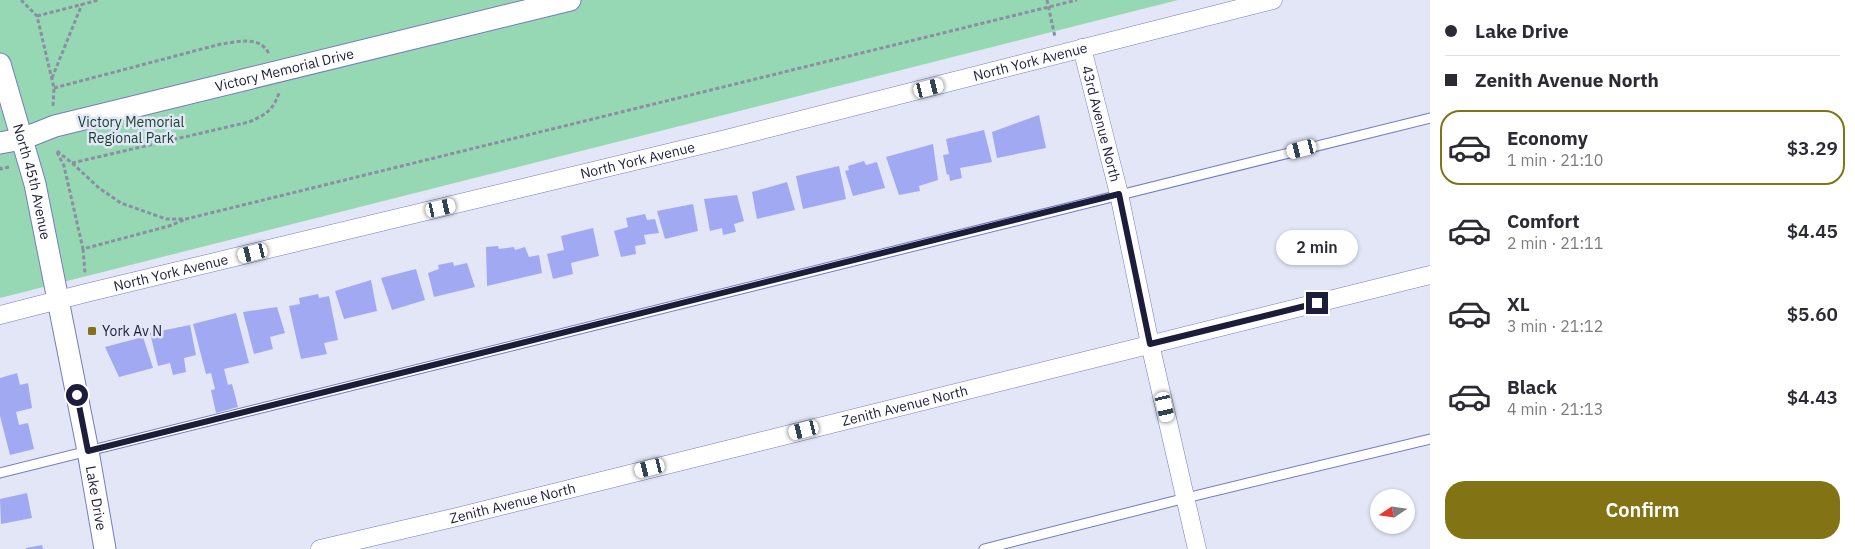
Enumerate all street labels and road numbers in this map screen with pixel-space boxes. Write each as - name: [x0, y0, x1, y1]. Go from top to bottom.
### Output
- street label: North York Avenue: [971, 38, 1090, 85]
- street label: Victory Memorial Drive: [213, 44, 356, 96]
- street label: 43rd Avenue North: [1078, 64, 1125, 184]
- street label: North 45th Avenue: [9, 122, 55, 241]
- street label: North York Avenue: [578, 138, 697, 183]
- street label: North York Avenue: [112, 250, 230, 295]
- street label: Zenith Avenue North: [840, 381, 970, 430]
- street label: Lake Drive: [82, 464, 111, 532]
- street label: Zenith Avenue North: [448, 479, 578, 527]

